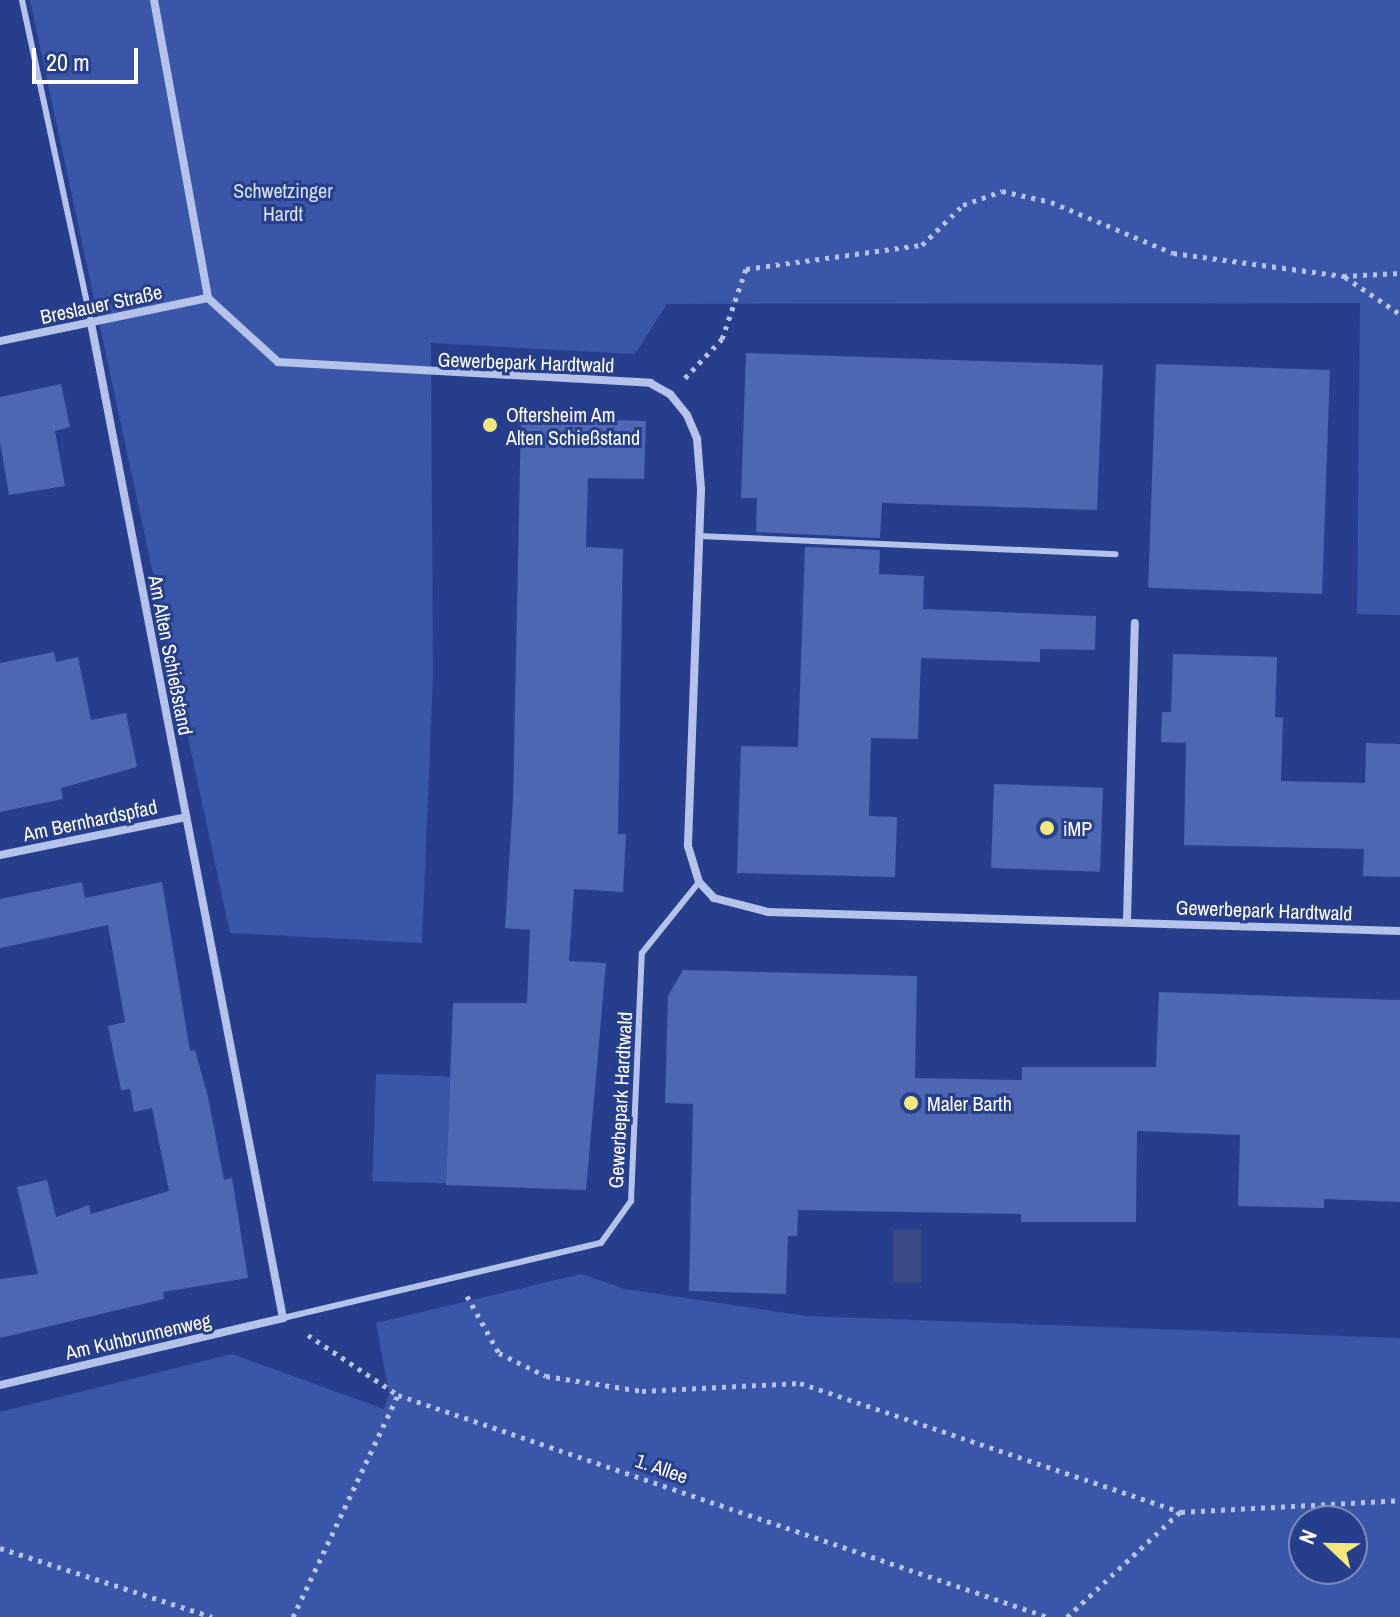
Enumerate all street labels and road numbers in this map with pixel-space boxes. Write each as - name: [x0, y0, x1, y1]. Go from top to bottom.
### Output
- street label: Breslauer Straße: [38, 279, 164, 329]
- street label: Gewerbepark Hardtwald: [437, 347, 615, 377]
- street label: Am Alten Schießstand: [144, 573, 198, 737]
- street label: Am Bernhardspfad: [21, 794, 159, 846]
- street label: Gewerbepark Hardtwald: [1175, 895, 1353, 925]
- street label: Gewerbepark Hardtwald: [603, 1011, 637, 1189]
- street label: Am Kuhbrunnenweg: [63, 1308, 213, 1364]
- street label: 1. Allee: [632, 1448, 692, 1488]

